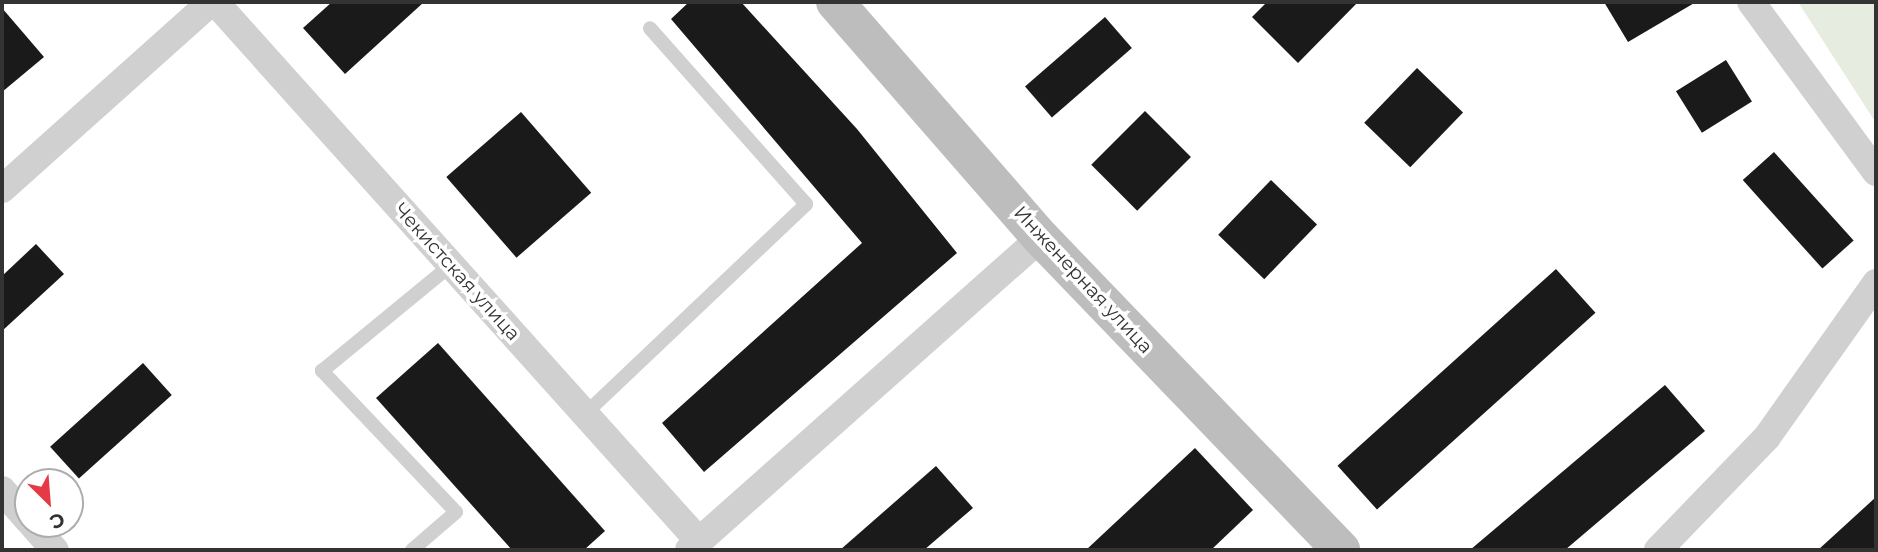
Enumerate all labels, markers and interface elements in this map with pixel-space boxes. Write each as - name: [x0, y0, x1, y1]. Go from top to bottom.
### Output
- street label: Чекистская улица: [389, 199, 525, 345]
- street label: Инженерная улица: [1009, 202, 1157, 358]
- north arrow: [14, 468, 84, 538]
- text: С: [46, 507, 68, 534]

